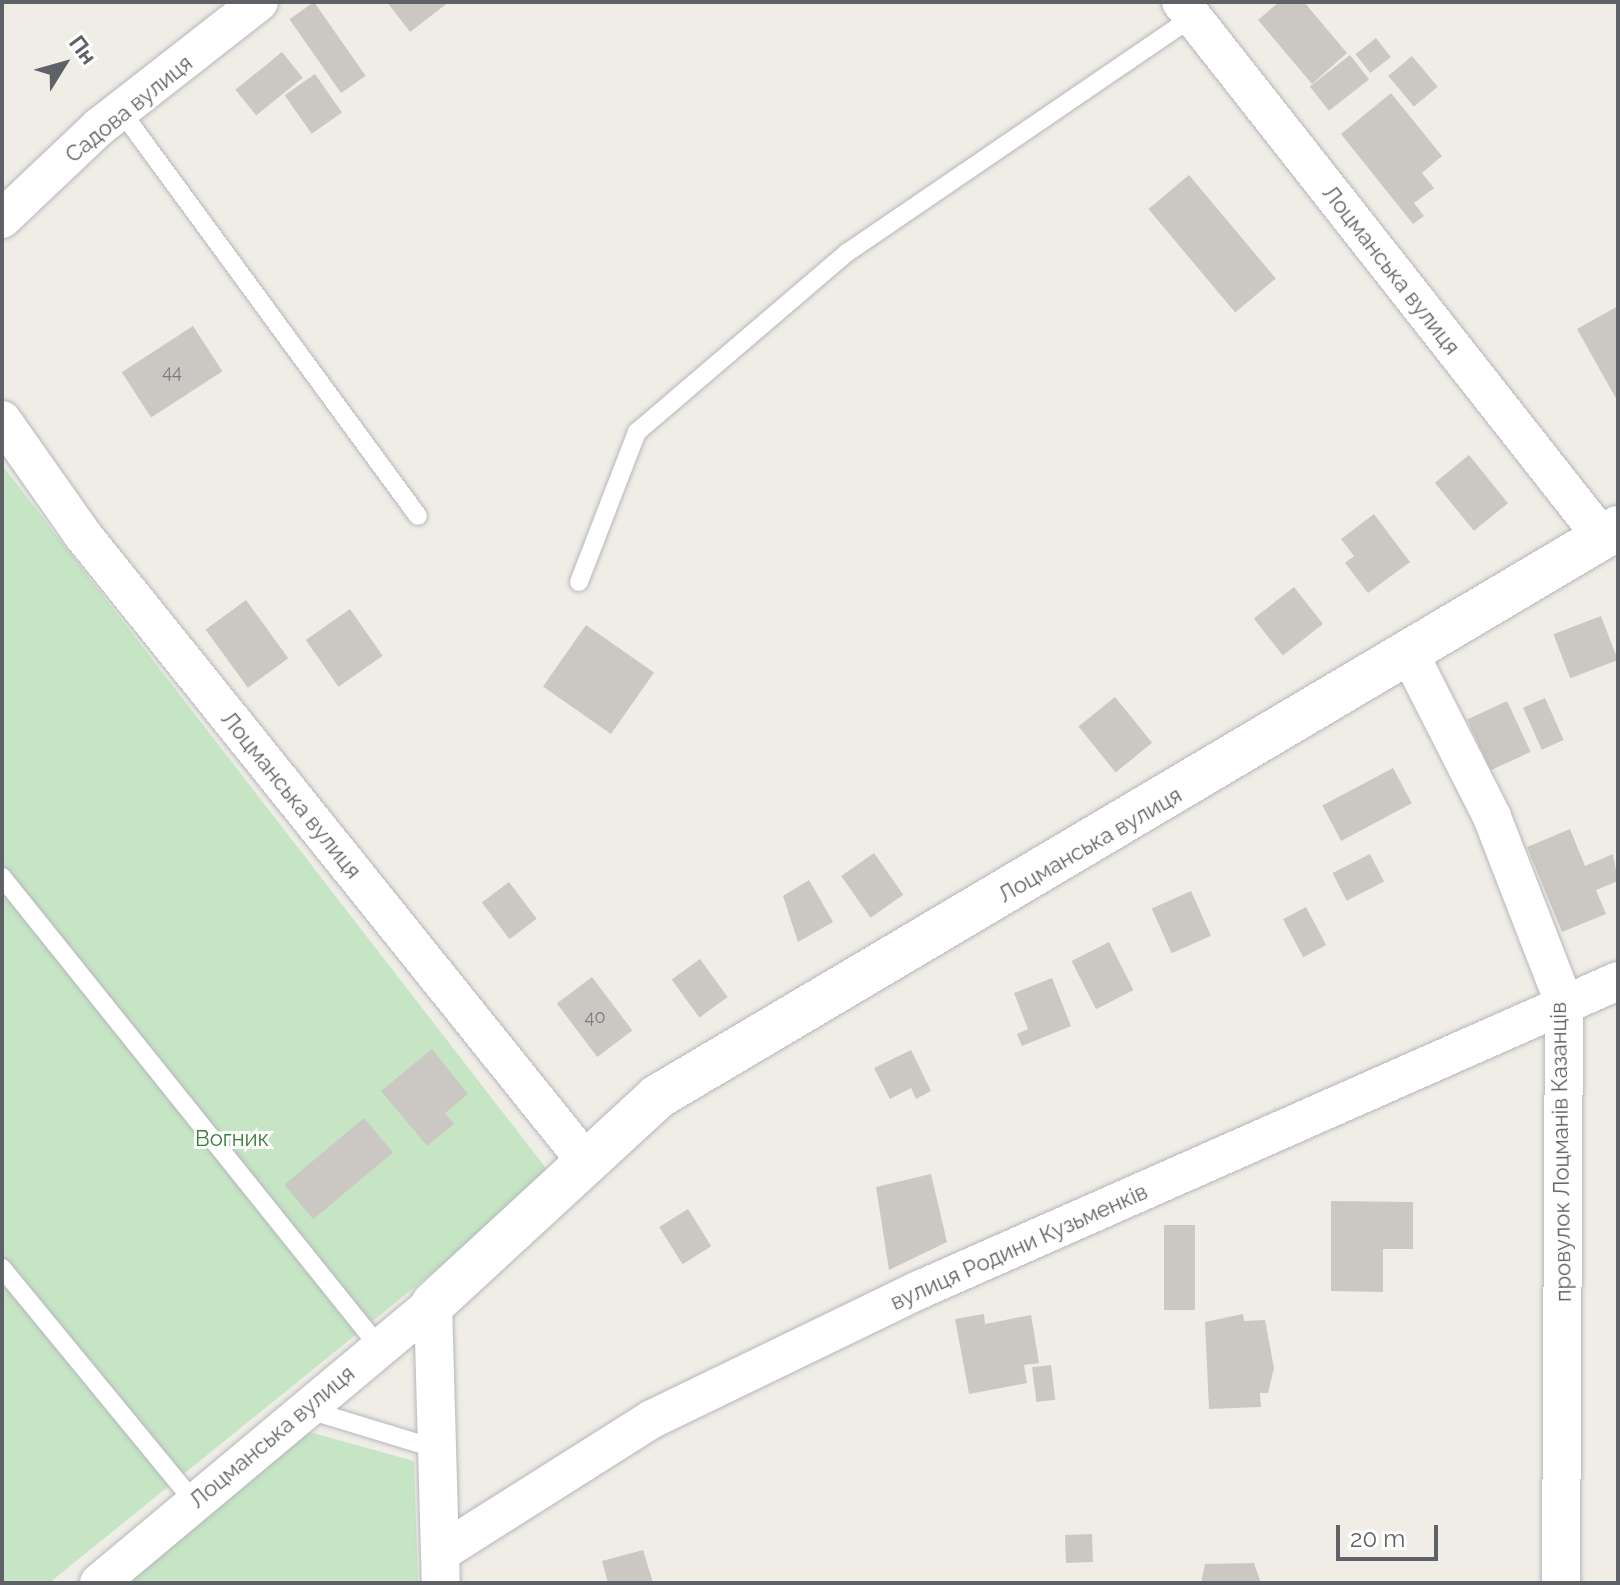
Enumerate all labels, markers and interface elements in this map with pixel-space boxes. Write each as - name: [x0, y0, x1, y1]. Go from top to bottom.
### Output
- north arrow: [24, 24, 104, 104]
- text: Пн: [64, 30, 102, 69]
- street label: Садова вулиця: [60, 50, 198, 168]
- street label: Лоцманська вулиця: [1317, 180, 1465, 360]
- house number: 44: [162, 361, 182, 383]
- street label: Лоцманська вулиця: [216, 706, 366, 884]
- street label: Лоцманська вулиця: [994, 782, 1186, 908]
- street label: провулок Лоцманів Казанців: [1545, 1002, 1577, 1302]
- house number: 40: [585, 1006, 605, 1028]
- park label: Вогник: [195, 1126, 269, 1152]
- street label: вулиця Родини Кузьменків: [887, 1178, 1151, 1316]
- street label: Лоцманська вулиця: [184, 1360, 360, 1514]
- scale bar: [1340, 1509, 1442, 1559]
- text: 20 m: [1350, 1524, 1405, 1553]

